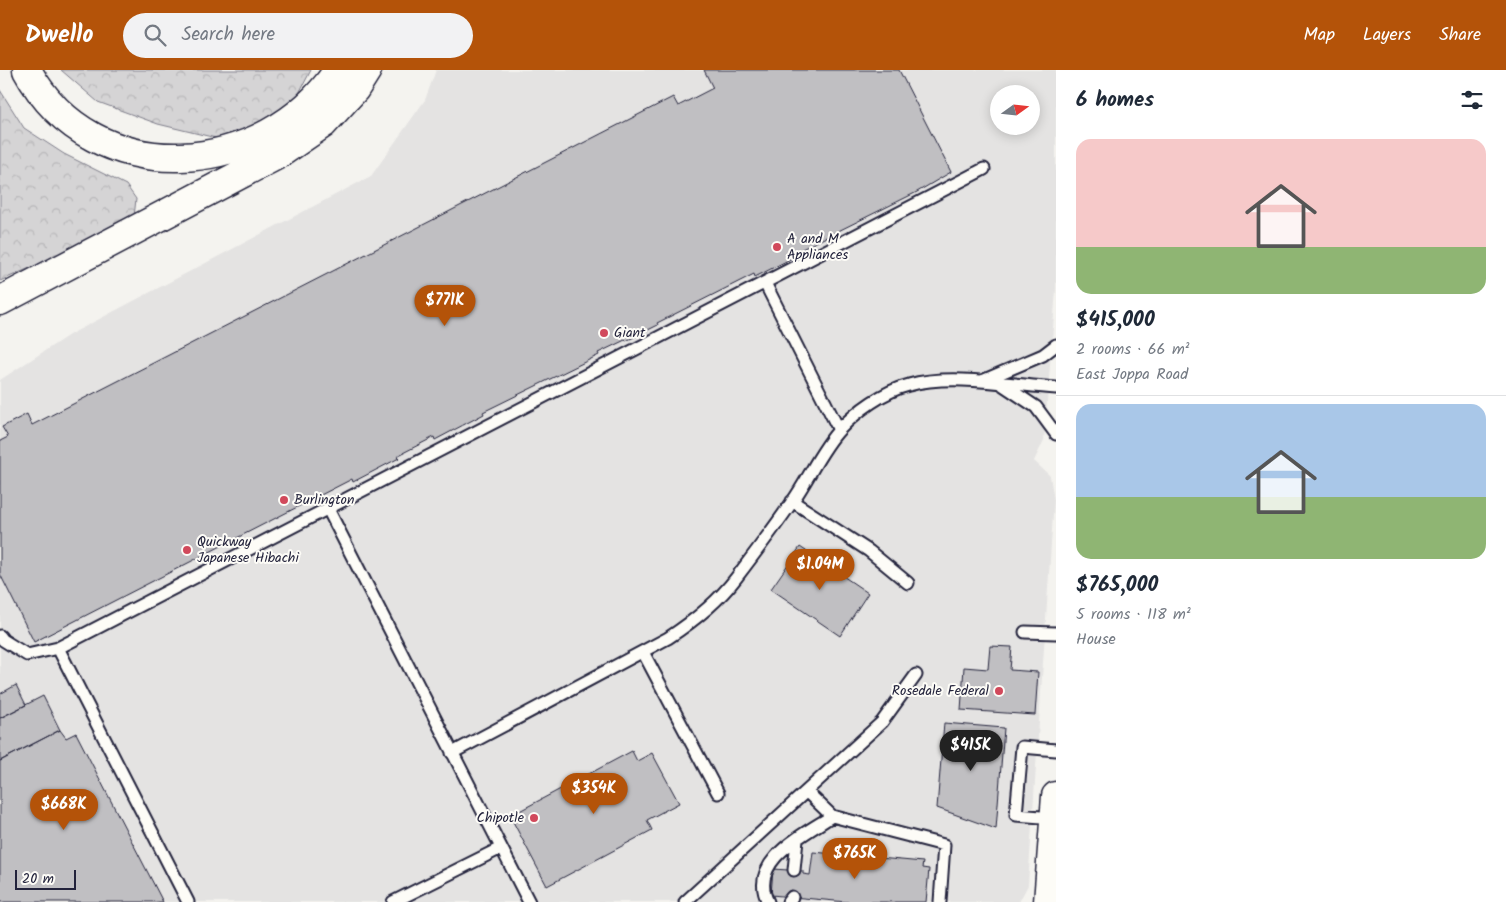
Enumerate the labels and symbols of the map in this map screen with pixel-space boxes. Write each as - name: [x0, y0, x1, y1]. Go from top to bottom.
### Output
- north arrow: [990, 85, 1040, 135]
- place label: A and M Appliances: [787, 228, 848, 266]
- marker: A and M Appliances: [771, 241, 783, 253]
- pin: $771K: [410, 284, 480, 327]
- place label: Giant: [614, 322, 646, 344]
- marker: Giant: [598, 327, 610, 339]
- place label: Burlington: [294, 489, 354, 511]
- marker: Burlington: [278, 494, 290, 506]
- place label: Quickway Japanese Hibachi: [197, 531, 299, 569]
- marker: Quickway Japanese Hibachi: [181, 544, 193, 556]
- pin: $1.04M: [779, 548, 861, 591]
- place label: Rosedale Federal: [892, 680, 990, 702]
- marker: Rosedale Federal: [993, 685, 1005, 697]
- pin: $415K: [936, 730, 1006, 772]
- pin: $354K: [559, 772, 629, 815]
- pin: $668K: [29, 788, 99, 831]
- place label: Chipotle: [477, 807, 525, 829]
- marker: Chipotle: [528, 812, 540, 824]
- pin: $765K: [820, 838, 890, 880]
- scale bar: [15, 867, 76, 890]

